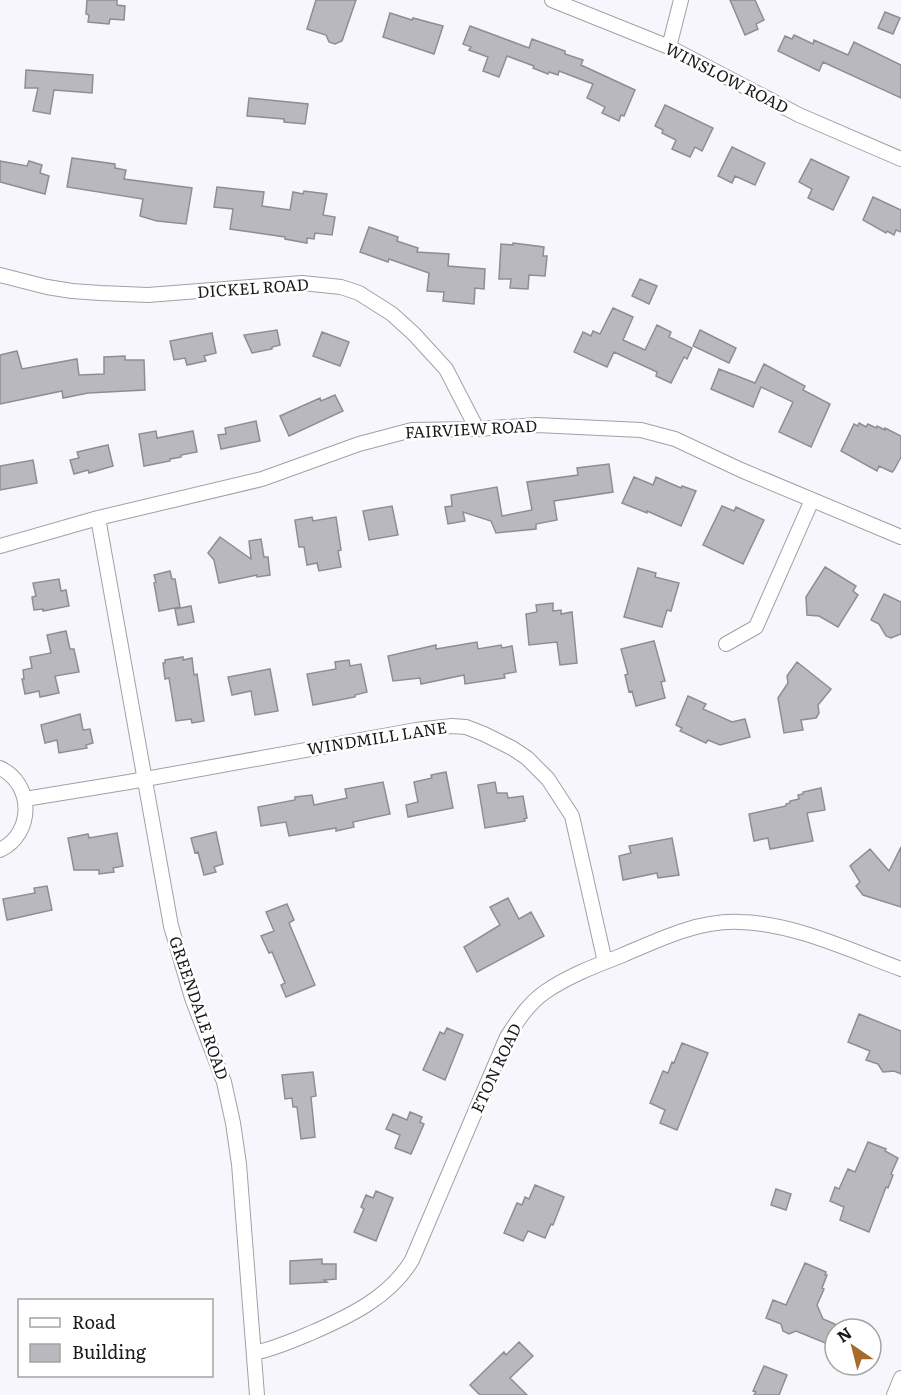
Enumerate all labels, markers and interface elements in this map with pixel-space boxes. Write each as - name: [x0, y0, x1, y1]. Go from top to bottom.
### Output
- street label: WINSLOW ROAD: [662, 36, 793, 119]
- street label: DICKEL ROAD: [196, 271, 310, 303]
- street label: FAIRVIEW ROAD: [404, 413, 538, 443]
- street label: WINDMILL LANE: [305, 714, 448, 760]
- street label: GREENDALE ROAD: [164, 933, 236, 1083]
- street label: ETON ROAD: [464, 1019, 526, 1116]
- legend: [18, 1299, 213, 1377]
- text: Road: [72, 1308, 116, 1335]
- north arrow: [823, 1317, 883, 1377]
- text: N: [831, 1320, 856, 1348]
- text: Building: [72, 1338, 147, 1365]

